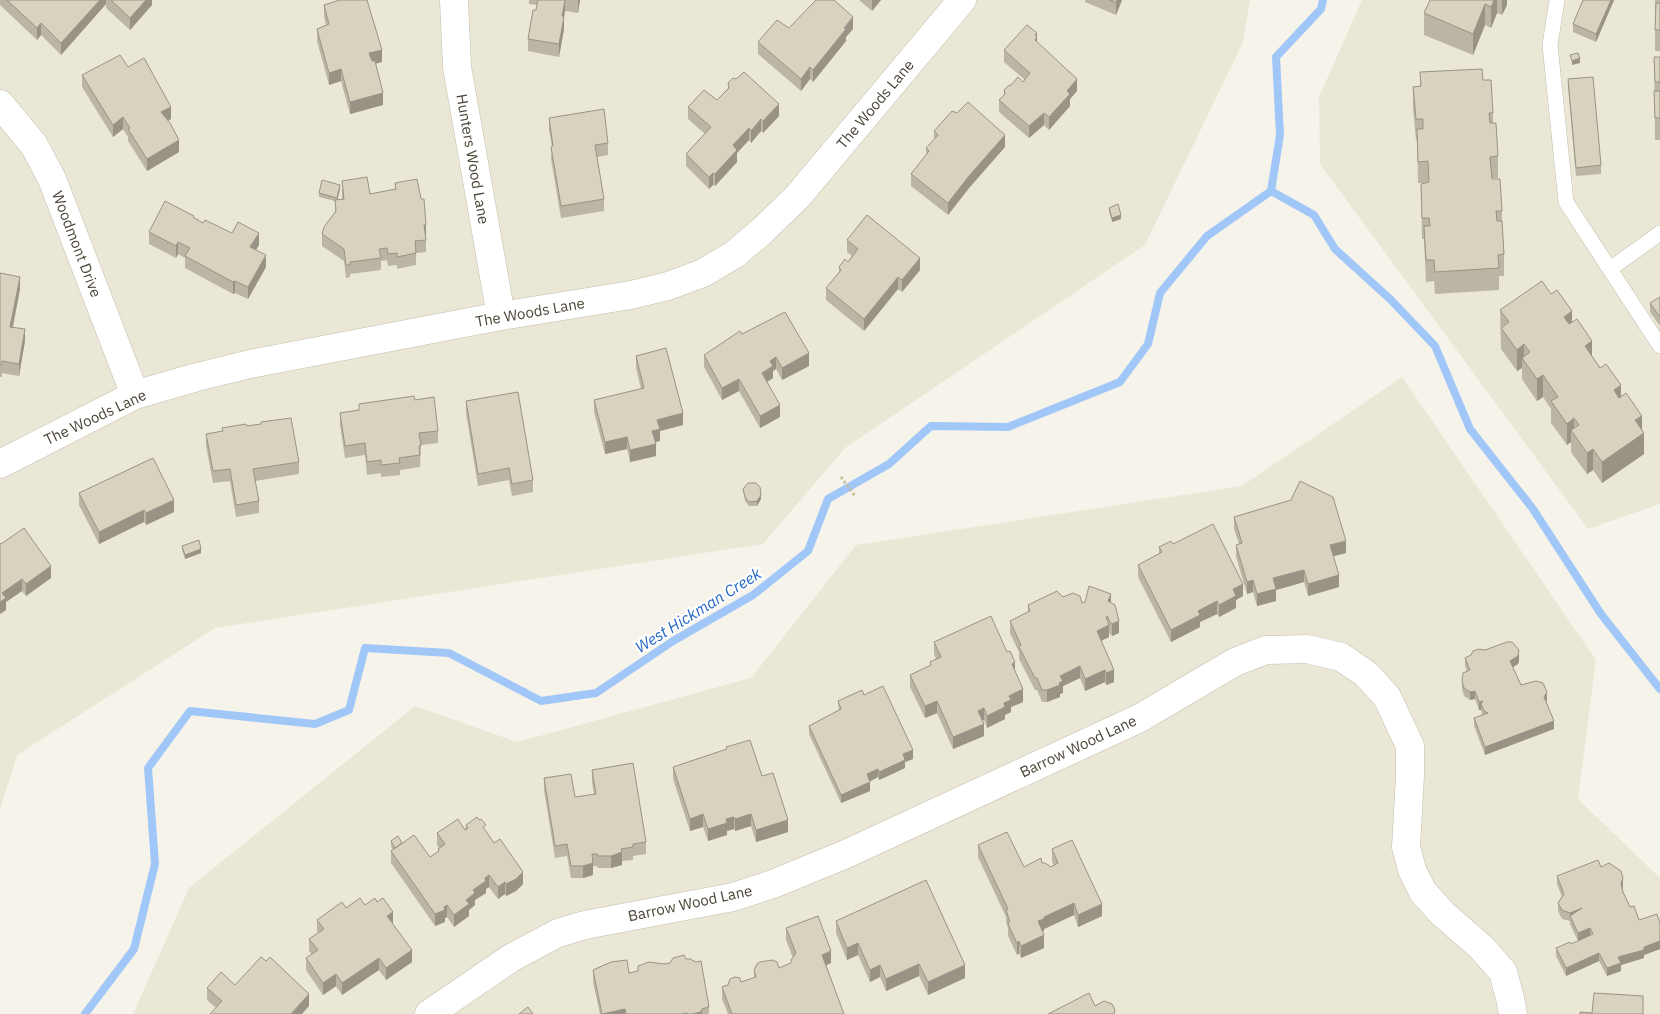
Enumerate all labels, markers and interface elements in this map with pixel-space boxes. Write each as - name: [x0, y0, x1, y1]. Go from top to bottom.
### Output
- street label: The Woods Lane: [832, 56, 918, 152]
- street label: Hunters Wood Lane: [452, 92, 494, 226]
- street label: Woodmont Drive: [48, 188, 106, 300]
- street label: The Woods Lane: [474, 293, 586, 331]
- street label: The Woods Lane: [41, 385, 149, 449]
- water label: West Hickman Creek: [631, 563, 765, 657]
- street label: Barrow Wood Lane: [1017, 711, 1139, 781]
- street label: Barrow Wood Lane: [626, 881, 754, 925]

